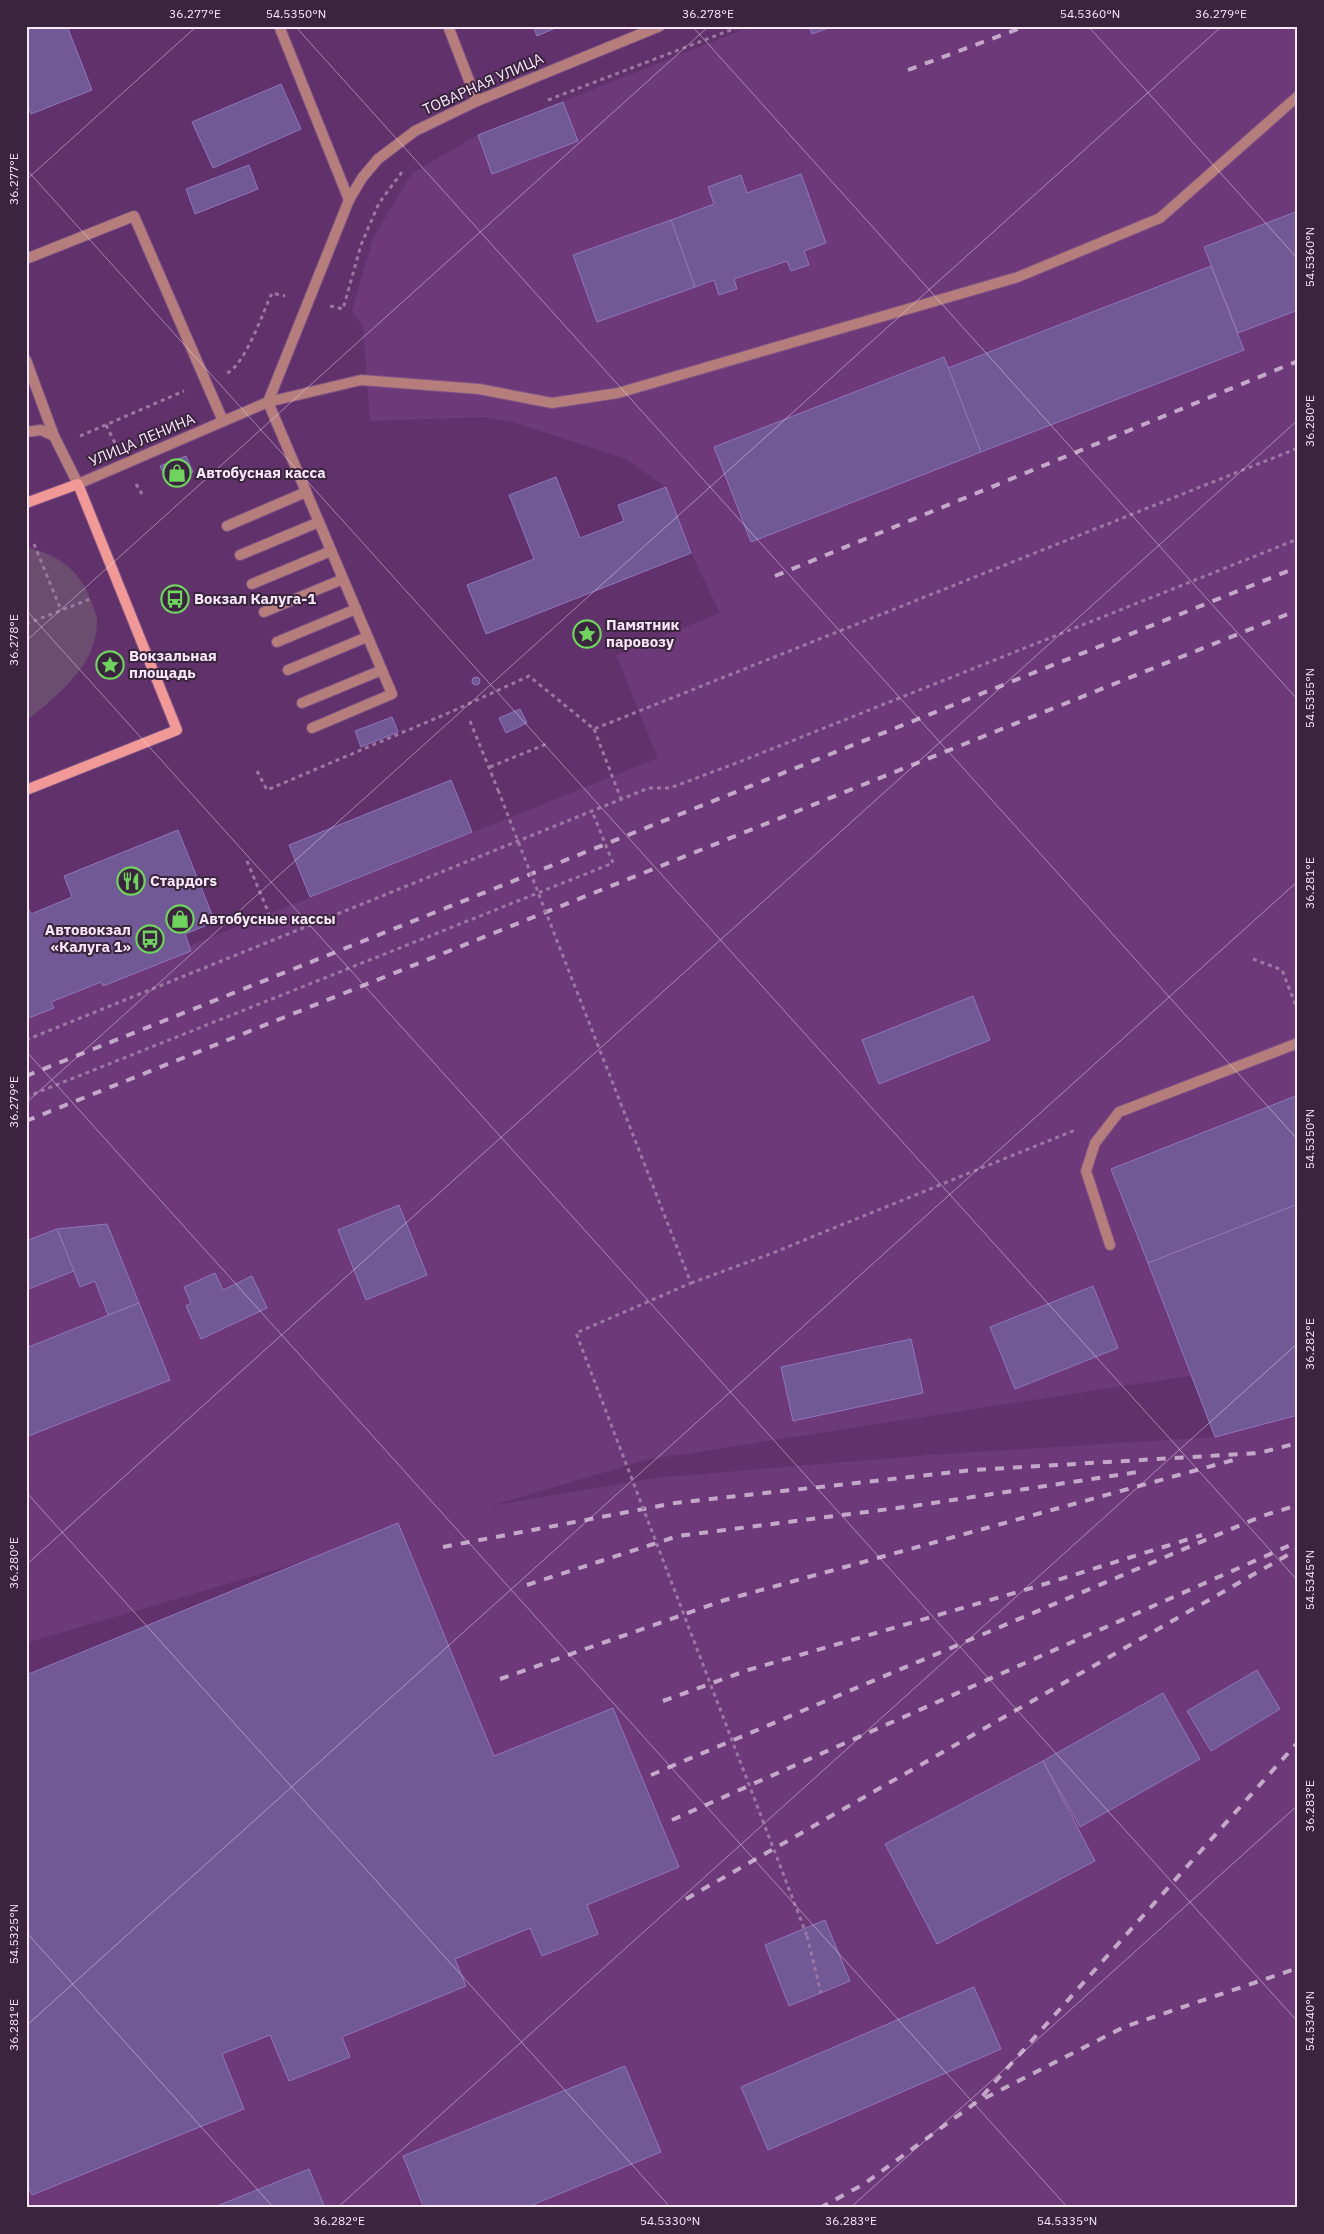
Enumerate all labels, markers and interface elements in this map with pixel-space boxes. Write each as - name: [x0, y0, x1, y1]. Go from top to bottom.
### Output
- text: 36.277°E: [169, 6, 221, 21]
- text: 54.5350°N: [266, 6, 326, 21]
- text: 36.278°E: [682, 6, 734, 21]
- text: 54.5360°N: [1060, 6, 1120, 21]
- text: 36.279°E: [1195, 6, 1247, 21]
- street label: ТОВАРНАЯ УЛИЦА: [419, 48, 546, 119]
- text: 36.277°E: [6, 153, 21, 205]
- text: 54.5360°N: [1302, 227, 1317, 287]
- text: 36.280°E: [1302, 395, 1317, 447]
- street label: УЛИЦА ЛЕНИНА: [86, 408, 198, 470]
- shop icon: Автобусная касса: [162, 458, 192, 488]
- place label: Автобусная касса: [196, 463, 326, 482]
- bus stop icon: Вокзал Калуга-1: [160, 584, 190, 614]
- place label: Вокзал Калуга-1: [194, 589, 316, 608]
- text: 36.278°E: [6, 614, 21, 666]
- place label: Памятник паровозу: [606, 615, 680, 651]
- place icon: Памятник паровозу: [572, 619, 602, 649]
- place label: Вокзальная площадь: [129, 646, 217, 682]
- place icon: Вокзальная площадь: [95, 650, 125, 680]
- text: 54.5355°N: [1302, 668, 1317, 728]
- text: 36.281°E: [1302, 857, 1317, 909]
- restaurant icon: Стардогs: [116, 866, 146, 896]
- place label: Стардогs: [150, 871, 218, 890]
- shop icon: Автобусные кассы: [165, 904, 195, 934]
- place label: Автобусные кассы: [199, 909, 336, 928]
- place label: Автовокзал «Калуга 1»: [45, 920, 131, 956]
- bus stop icon: Автовокзал «Калуга 1»: [135, 924, 165, 954]
- text: 36.279°E: [6, 1076, 21, 1128]
- text: 54.5350°N: [1302, 1109, 1317, 1169]
- text: 36.282°E: [1302, 1318, 1317, 1370]
- text: 36.280°E: [6, 1537, 21, 1589]
- text: 54.5345°N: [1302, 1550, 1317, 1610]
- text: 36.283°E: [1302, 1780, 1317, 1832]
- text: 54.5325°N: [6, 1904, 21, 1964]
- text: 54.5340°N: [1302, 1991, 1317, 2051]
- text: 36.281°E: [6, 1999, 21, 2051]
- text: 36.282°E: [313, 2213, 365, 2228]
- text: 54.5330°N: [640, 2213, 700, 2228]
- text: 36.283°E: [825, 2213, 877, 2228]
- text: 54.5335°N: [1037, 2213, 1097, 2228]

